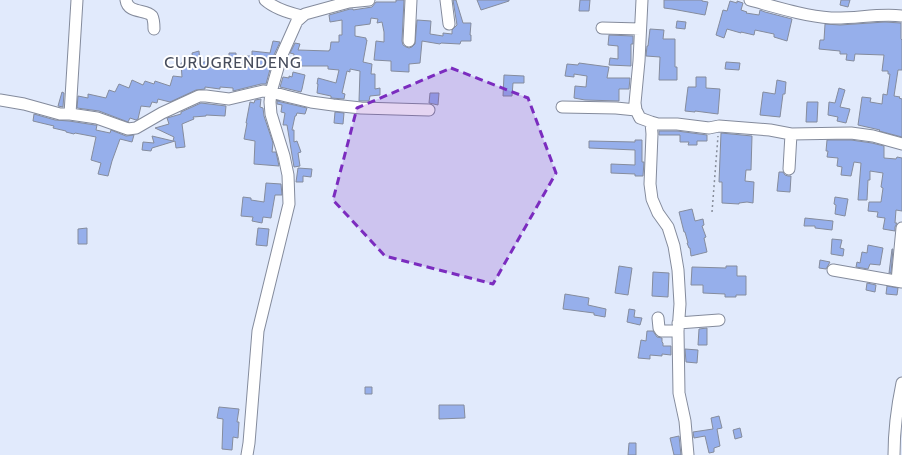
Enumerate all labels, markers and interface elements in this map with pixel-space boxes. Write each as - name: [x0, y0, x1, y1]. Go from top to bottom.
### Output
- district label: CURUGRENDENG: [164, 53, 302, 72]

